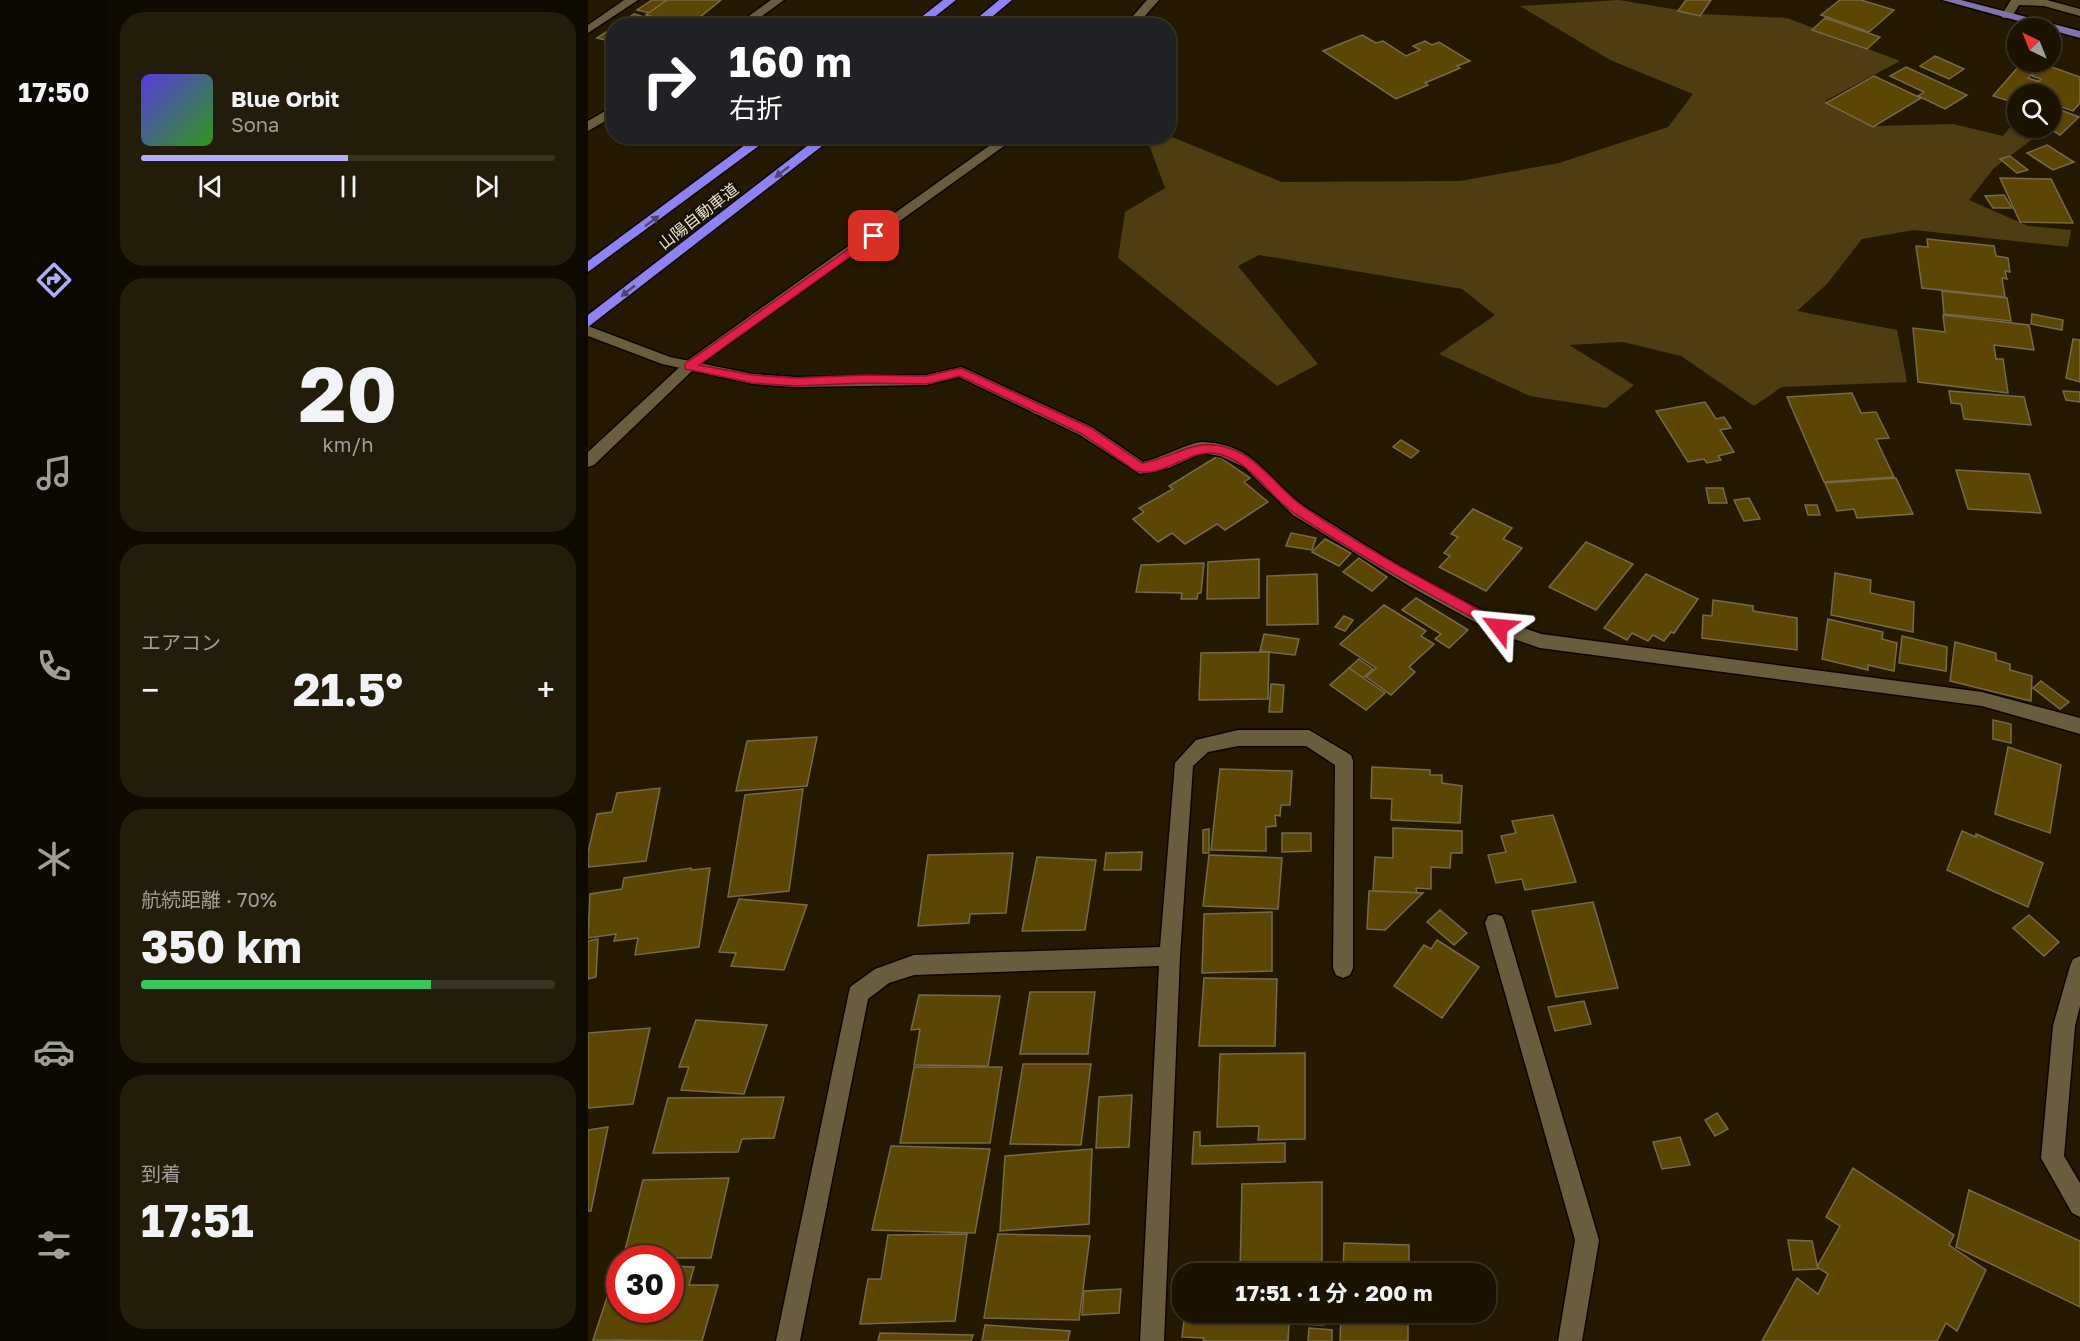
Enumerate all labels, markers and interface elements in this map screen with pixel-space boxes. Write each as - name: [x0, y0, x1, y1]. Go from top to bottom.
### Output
- north arrow: [2007, 18, 2061, 72]
- map controls: [2007, 18, 2061, 138]
- text: 160 m: [729, 36, 852, 86]
- icon: right: [630, 42, 708, 120]
- text: 17:50: [18, 76, 90, 108]
- button: search: [2007, 84, 2061, 138]
- text: Blue Orbit: [231, 85, 339, 112]
- text: 右折: [729, 92, 783, 124]
- text: Sona: [231, 112, 279, 136]
- one-way arrow: [775, 166, 790, 178]
- icon: previous: [194, 170, 227, 203]
- icon: pause: [332, 170, 365, 203]
- icon: next: [470, 170, 503, 203]
- street label: 山陽自動車道: [654, 179, 742, 253]
- pin: [848, 210, 899, 261]
- one-way arrow: [643, 215, 659, 227]
- icon: arrive: [857, 219, 890, 252]
- icon: directions: [33, 259, 75, 301]
- one-way arrow: [620, 285, 636, 298]
- text: 20: [299, 346, 397, 439]
- text: km/h: [323, 432, 373, 456]
- icon: music: [33, 452, 75, 494]
- position arrow: [1467, 595, 1531, 659]
- text: エアコン: [141, 630, 221, 654]
- icon: phone: [33, 645, 75, 687]
- text: 21.5°: [293, 662, 403, 716]
- text: −: [141, 670, 159, 709]
- text: +: [537, 670, 555, 709]
- icon: climate: [33, 838, 75, 880]
- text: 航続距離 · 70%: [141, 887, 277, 911]
- text: 350 km: [141, 919, 302, 973]
- icon: car: [33, 1031, 75, 1073]
- text: 到着: [141, 1161, 181, 1185]
- text: 17:51: [141, 1193, 254, 1247]
- icon: filters: [33, 1224, 75, 1266]
- speed limit sign: 30: [606, 1245, 684, 1323]
- text: 17:51 · 1 分 · 200 m: [1236, 1279, 1432, 1306]

